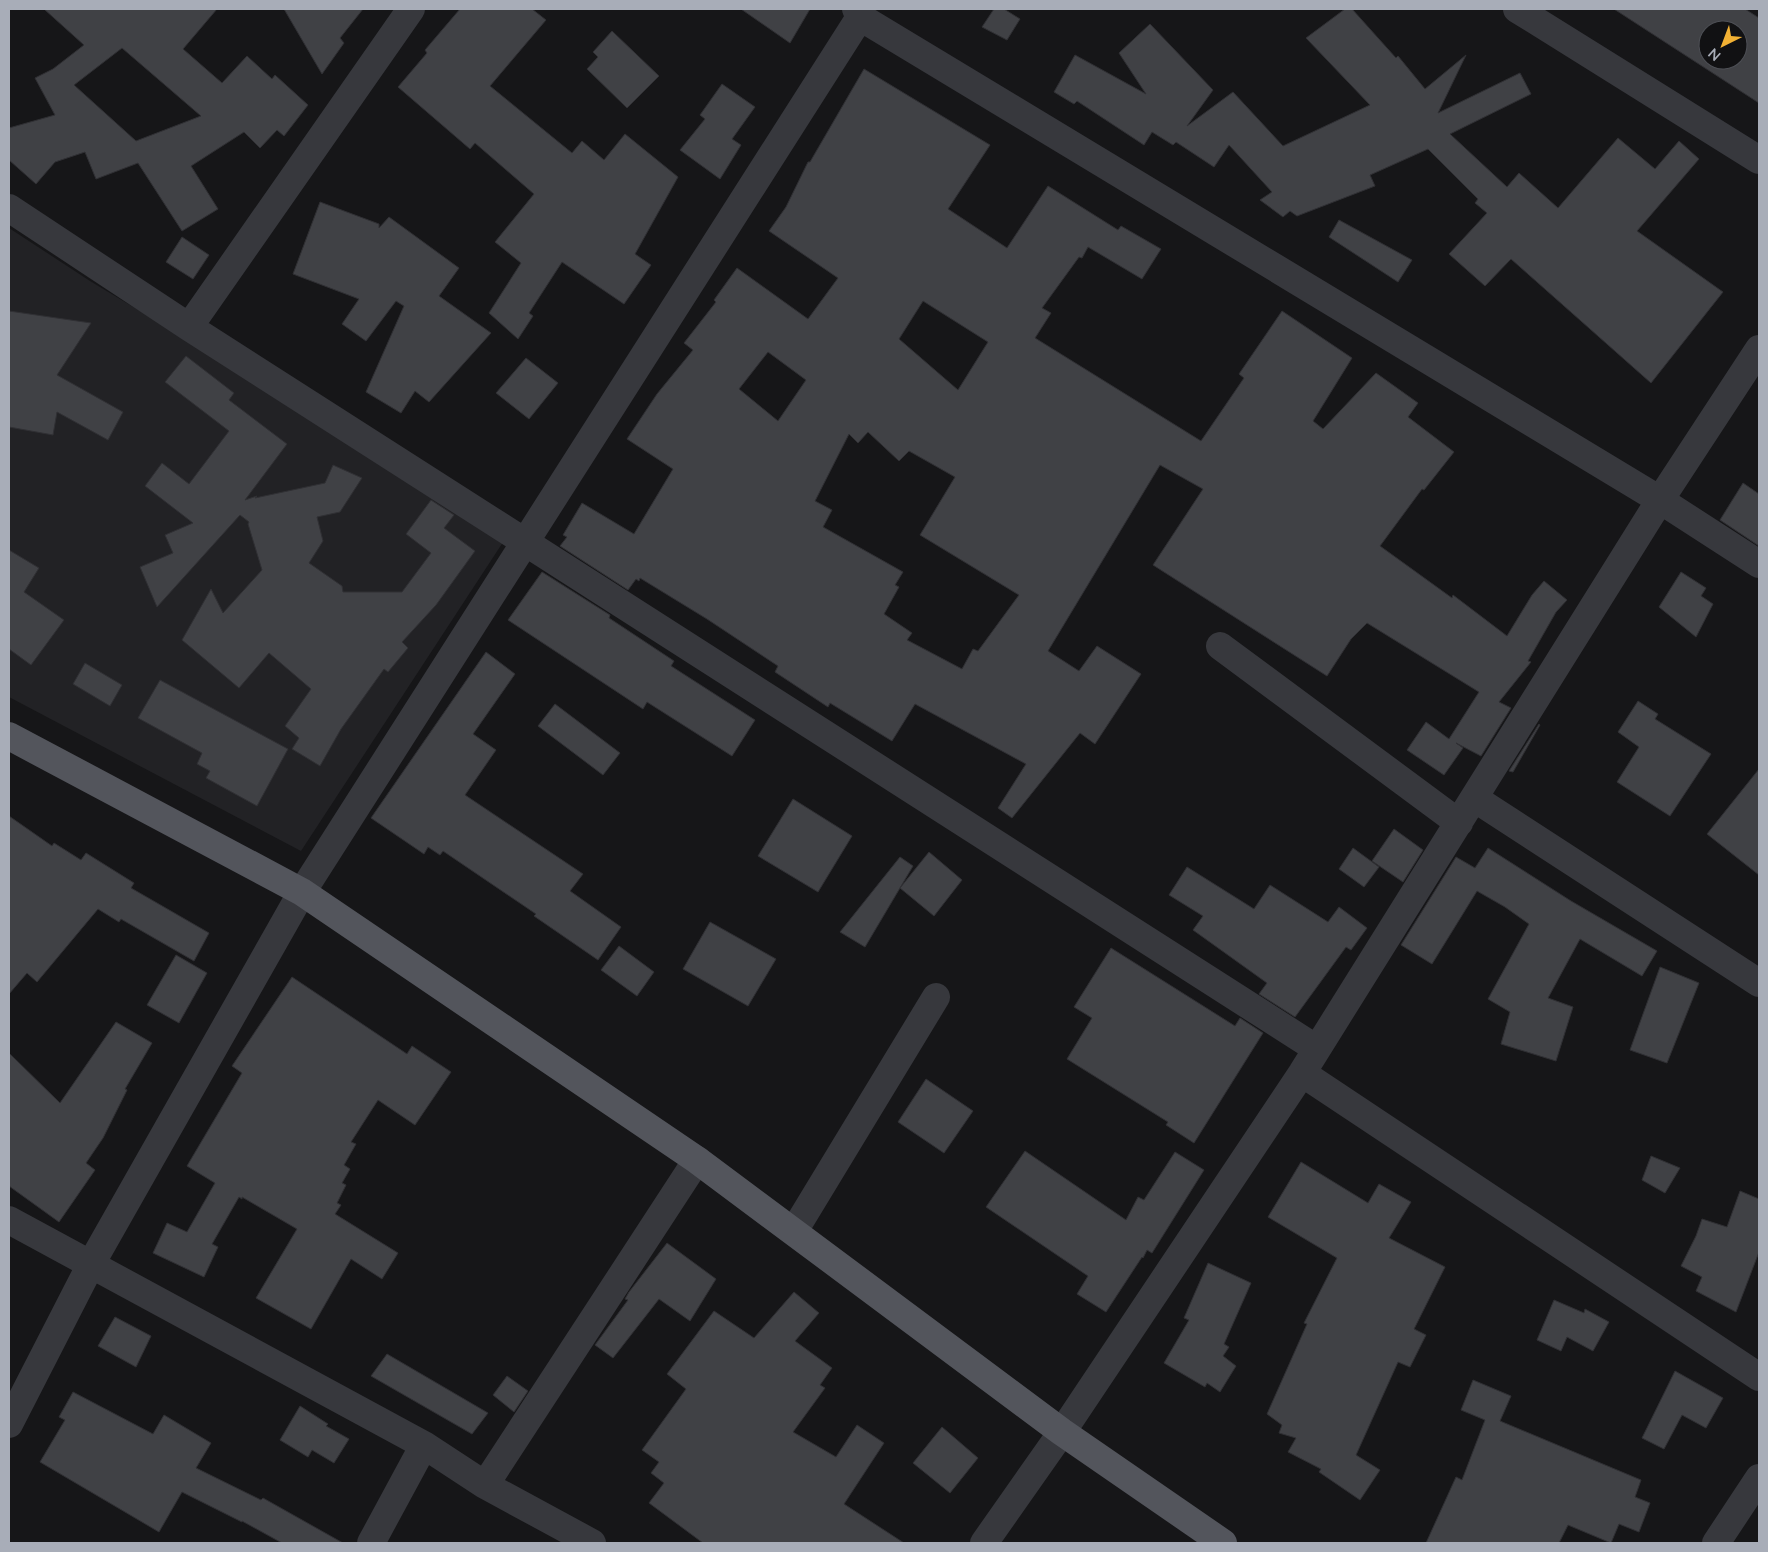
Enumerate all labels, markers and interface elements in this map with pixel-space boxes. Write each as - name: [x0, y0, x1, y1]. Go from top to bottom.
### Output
- north arrow: [1698, 20, 1748, 70]
- text: N: [1704, 45, 1724, 65]

